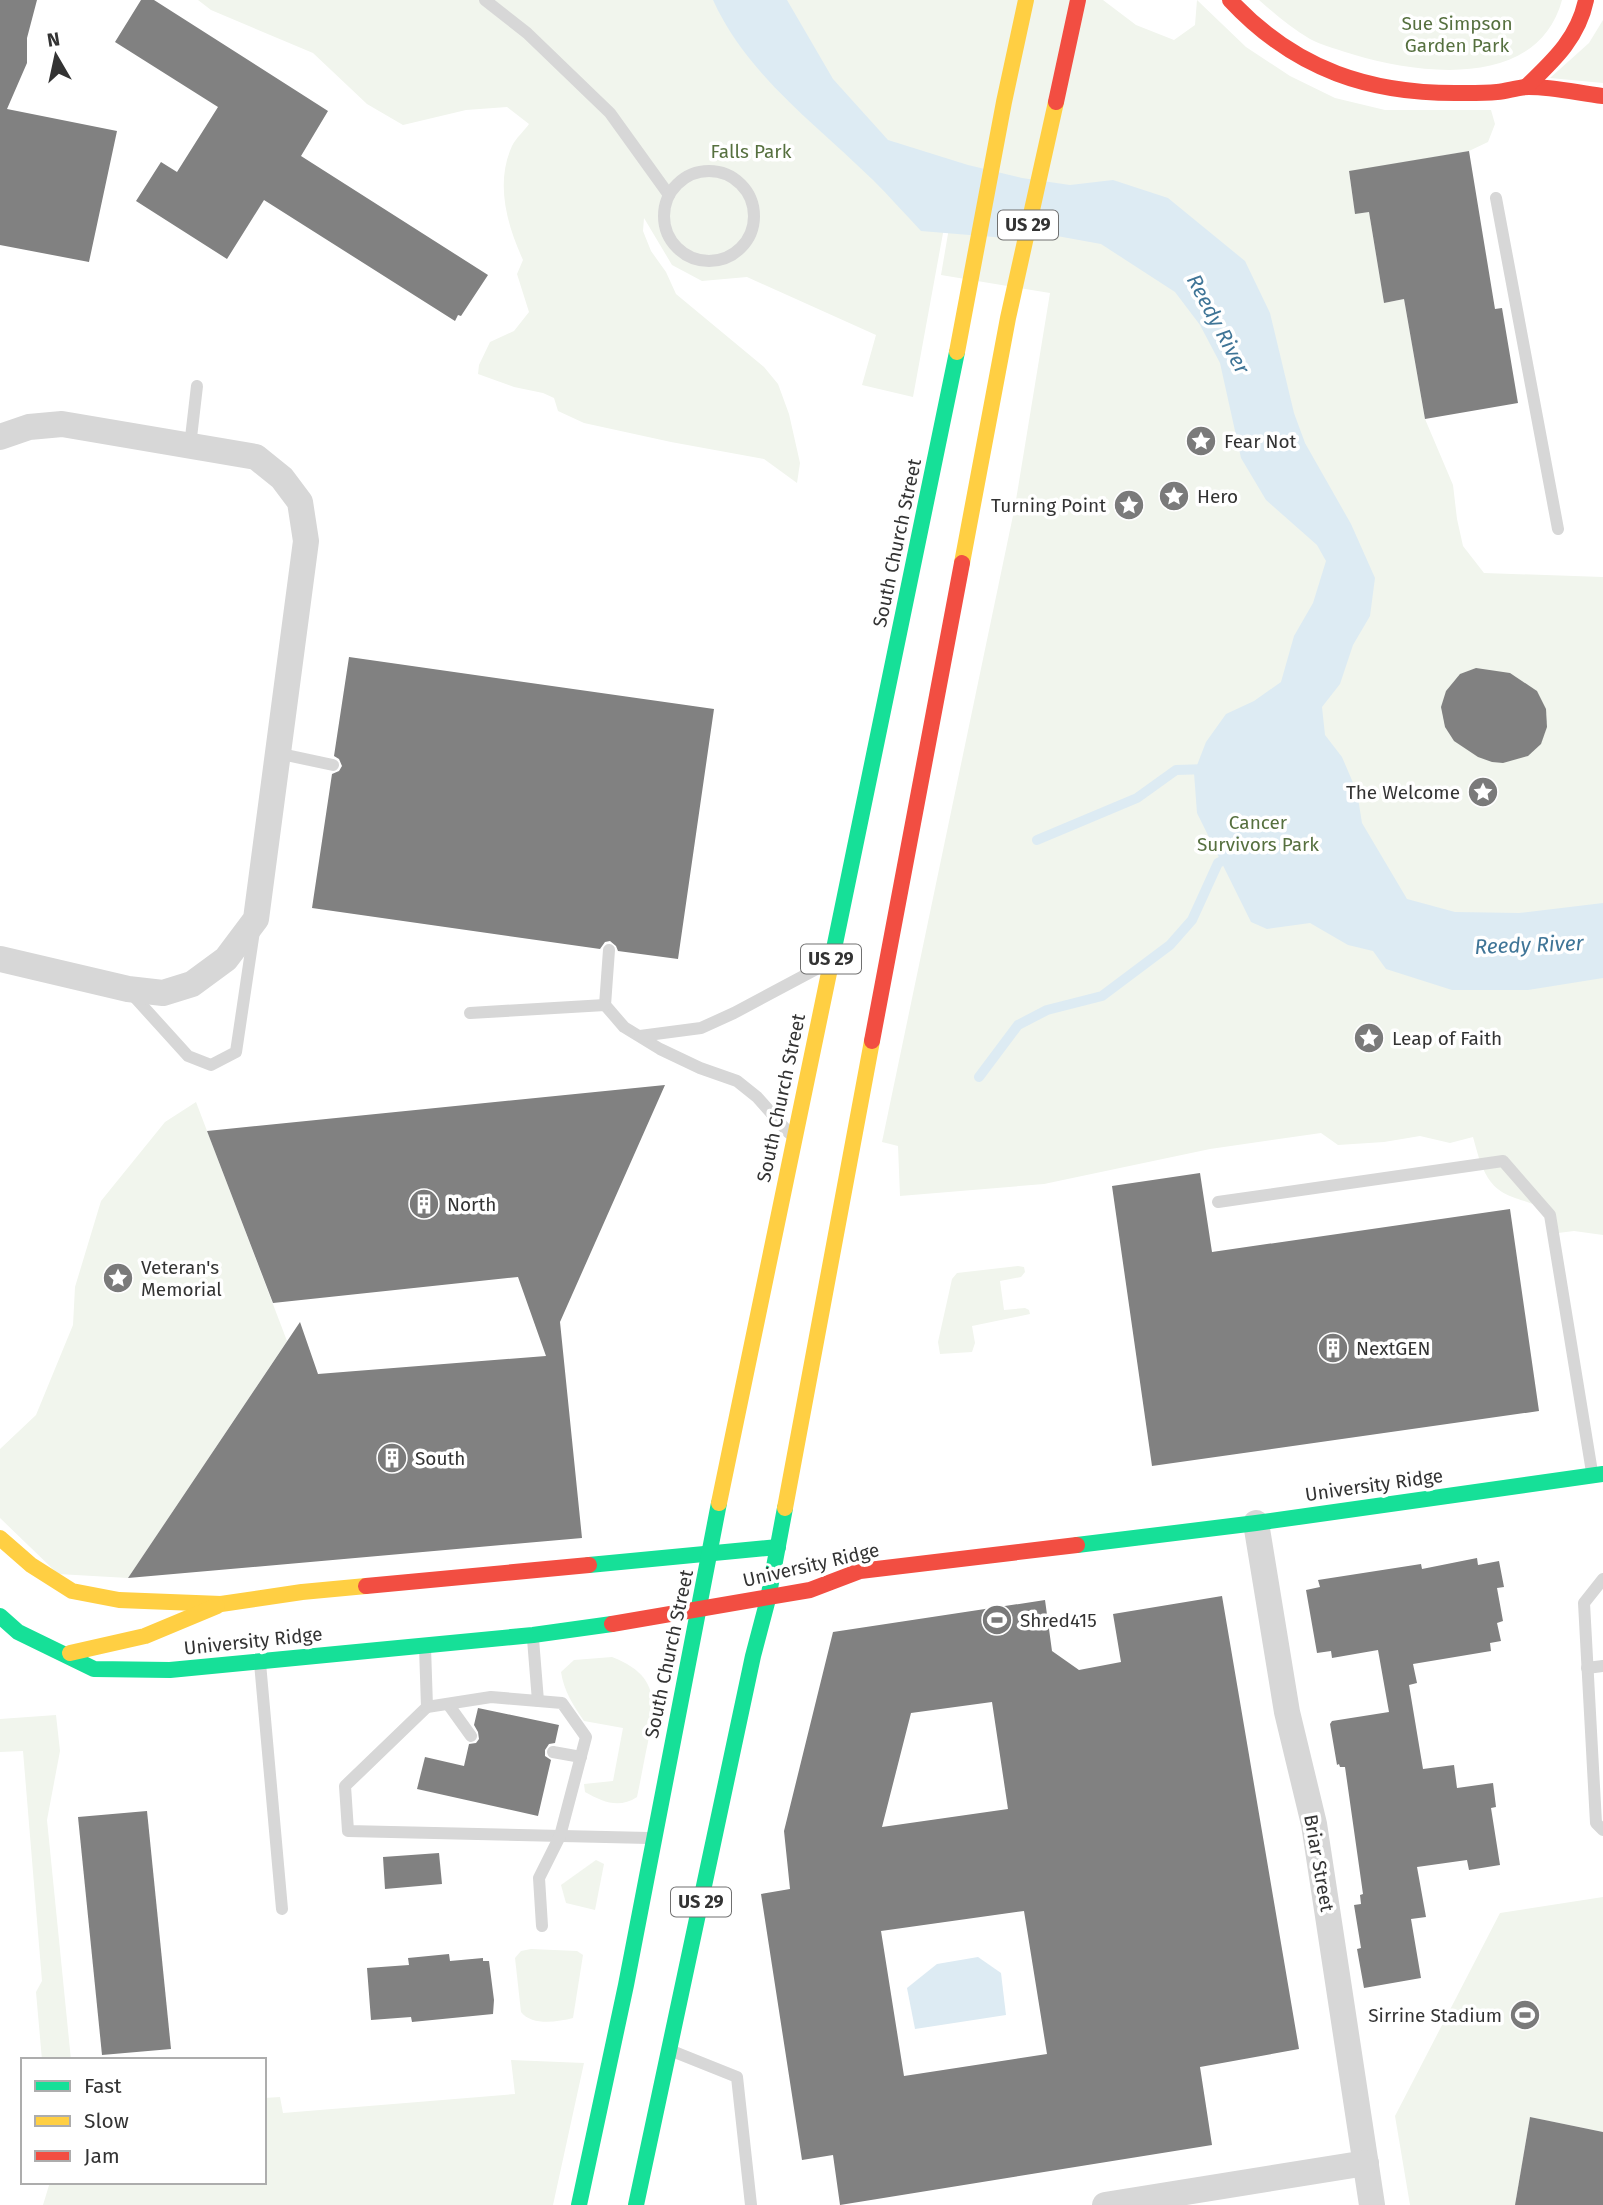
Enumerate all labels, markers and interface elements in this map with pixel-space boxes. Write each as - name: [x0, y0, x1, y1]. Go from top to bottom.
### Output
- park label: Sue Simpson Garden Park: [1401, 12, 1513, 57]
- north arrow: [21, 21, 91, 91]
- text: N: [45, 27, 61, 52]
- park label: Falls Park: [711, 140, 792, 163]
- road number: US 29: [998, 210, 1058, 240]
- water label: Reedy River: [1181, 270, 1256, 379]
- place icon: Fear Not: [1184, 424, 1218, 458]
- place label: Fear Not: [1224, 430, 1297, 453]
- street label: South Church Street: [868, 456, 926, 629]
- place icon: Hero: [1157, 479, 1191, 513]
- place label: Hero: [1197, 485, 1238, 508]
- place icon: Turning Point: [1112, 488, 1146, 522]
- place label: Turning Point: [991, 494, 1106, 517]
- place icon: The Welcome: [1466, 775, 1500, 809]
- place label: The Welcome: [1346, 781, 1460, 804]
- park label: Cancer Survivors Park: [1197, 811, 1319, 856]
- water label: Reedy River: [1474, 930, 1585, 960]
- road number: US 29: [801, 944, 861, 974]
- street label: South Church Street: [752, 1011, 810, 1184]
- place icon: Leap of Faith: [1352, 1021, 1386, 1055]
- place label: Leap of Faith: [1392, 1027, 1502, 1050]
- building icon: North: [407, 1187, 441, 1221]
- place label: North: [447, 1193, 496, 1216]
- place label: Veteran's Memorial: [141, 1256, 222, 1301]
- place icon: Veteran's Memorial: [101, 1261, 135, 1295]
- building icon: NextGEN: [1316, 1331, 1350, 1365]
- place label: NextGEN: [1356, 1337, 1430, 1360]
- building icon: South: [375, 1441, 409, 1475]
- place label: South: [415, 1447, 466, 1470]
- street label: University Ridge: [1303, 1464, 1445, 1506]
- street label: University Ridge: [741, 1538, 881, 1592]
- street label: South Church Street: [640, 1567, 698, 1740]
- sports icon: Shred415: [980, 1603, 1014, 1637]
- place label: Shred415: [1020, 1609, 1097, 1632]
- street label: University Ridge: [183, 1622, 323, 1660]
- street label: Briar Street: [1299, 1813, 1339, 1914]
- road number: US 29: [671, 1888, 731, 1916]
- sports icon: Sirrine Stadium: [1508, 1998, 1542, 2032]
- place label: Sirrine Stadium: [1368, 2004, 1502, 2027]
- legend: [21, 2058, 266, 2184]
- text: Fast: [84, 2073, 122, 2099]
- text: Slow: [84, 2108, 129, 2134]
- text: Jam: [84, 2143, 120, 2169]

